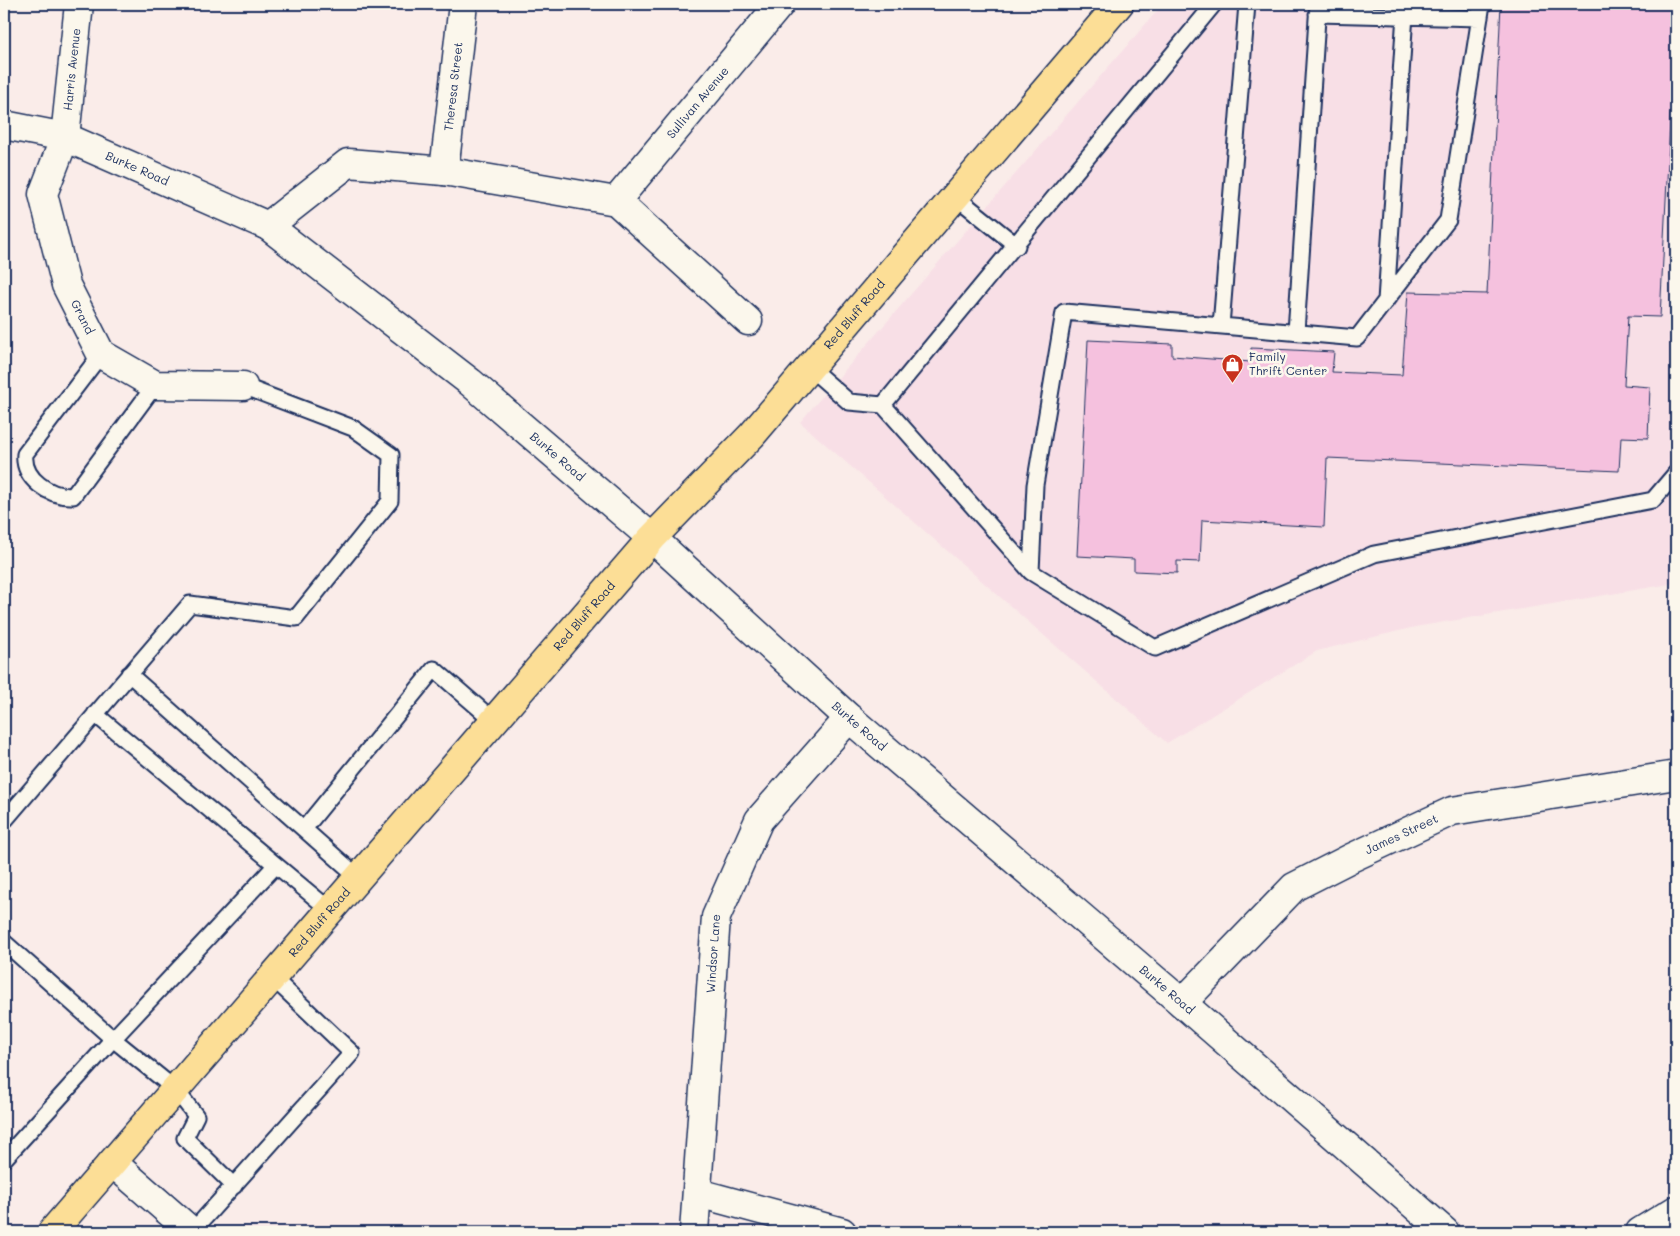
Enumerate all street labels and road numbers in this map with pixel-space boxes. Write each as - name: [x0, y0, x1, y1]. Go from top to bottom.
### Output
- street label: Harris Avenue: [59, 27, 83, 111]
- street label: Theresa Street: [440, 41, 466, 132]
- street label: Sullivan Avenue: [663, 63, 732, 141]
- street label: Burke Road: [103, 147, 172, 189]
- street label: Red Bluff Road: [819, 276, 888, 352]
- street label: Grand: [68, 297, 99, 337]
- street label: Burke Road: [527, 428, 589, 484]
- street label: Red Bluff Road: [549, 577, 618, 654]
- street label: Burke Road: [829, 697, 891, 754]
- street label: James Street: [1362, 810, 1440, 857]
- street label: Red Bluff Road: [284, 884, 353, 960]
- street label: Windsor Lane: [702, 914, 723, 994]
- street label: Burke Road: [1136, 961, 1199, 1018]

